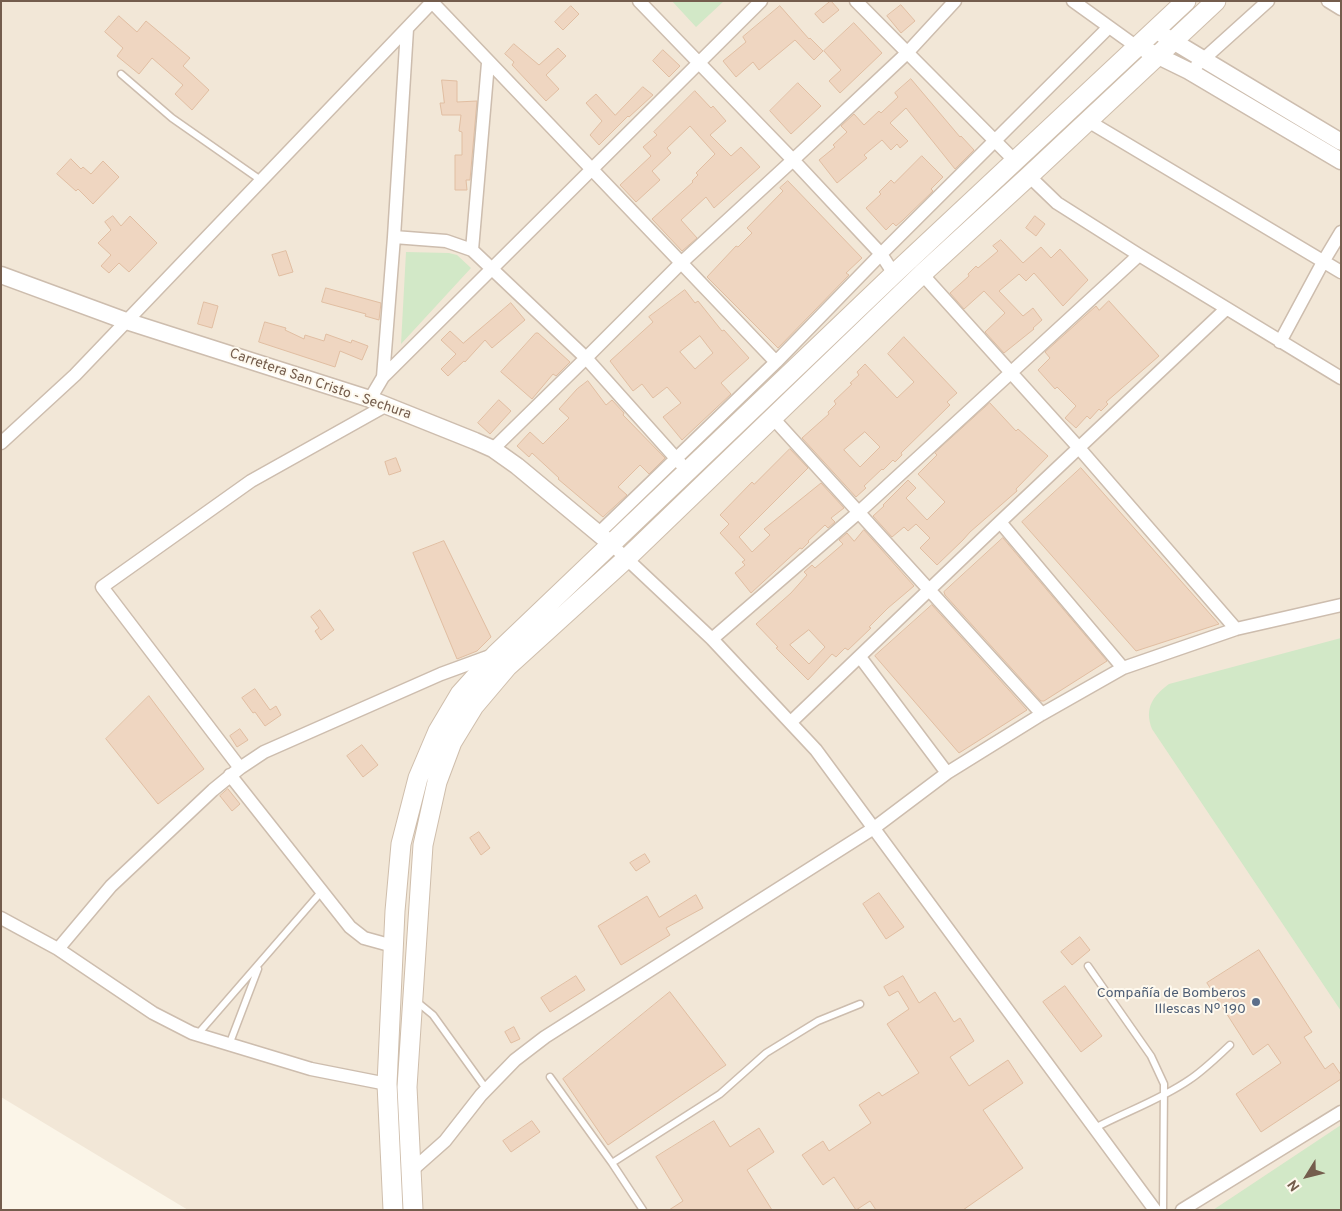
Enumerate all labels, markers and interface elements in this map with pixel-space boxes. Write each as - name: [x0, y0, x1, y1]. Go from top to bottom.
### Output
- street label: Carretera San Cristo - Sechura: [227, 346, 413, 424]
- place label: Compañía de Bomberos Illescas Nº 190: [1097, 986, 1246, 1019]
- marker: Compañía de Bomberos Illescas Nº 190: [1250, 996, 1262, 1008]
- north arrow: [1282, 1151, 1332, 1201]
- text: N: [1285, 1176, 1304, 1194]

